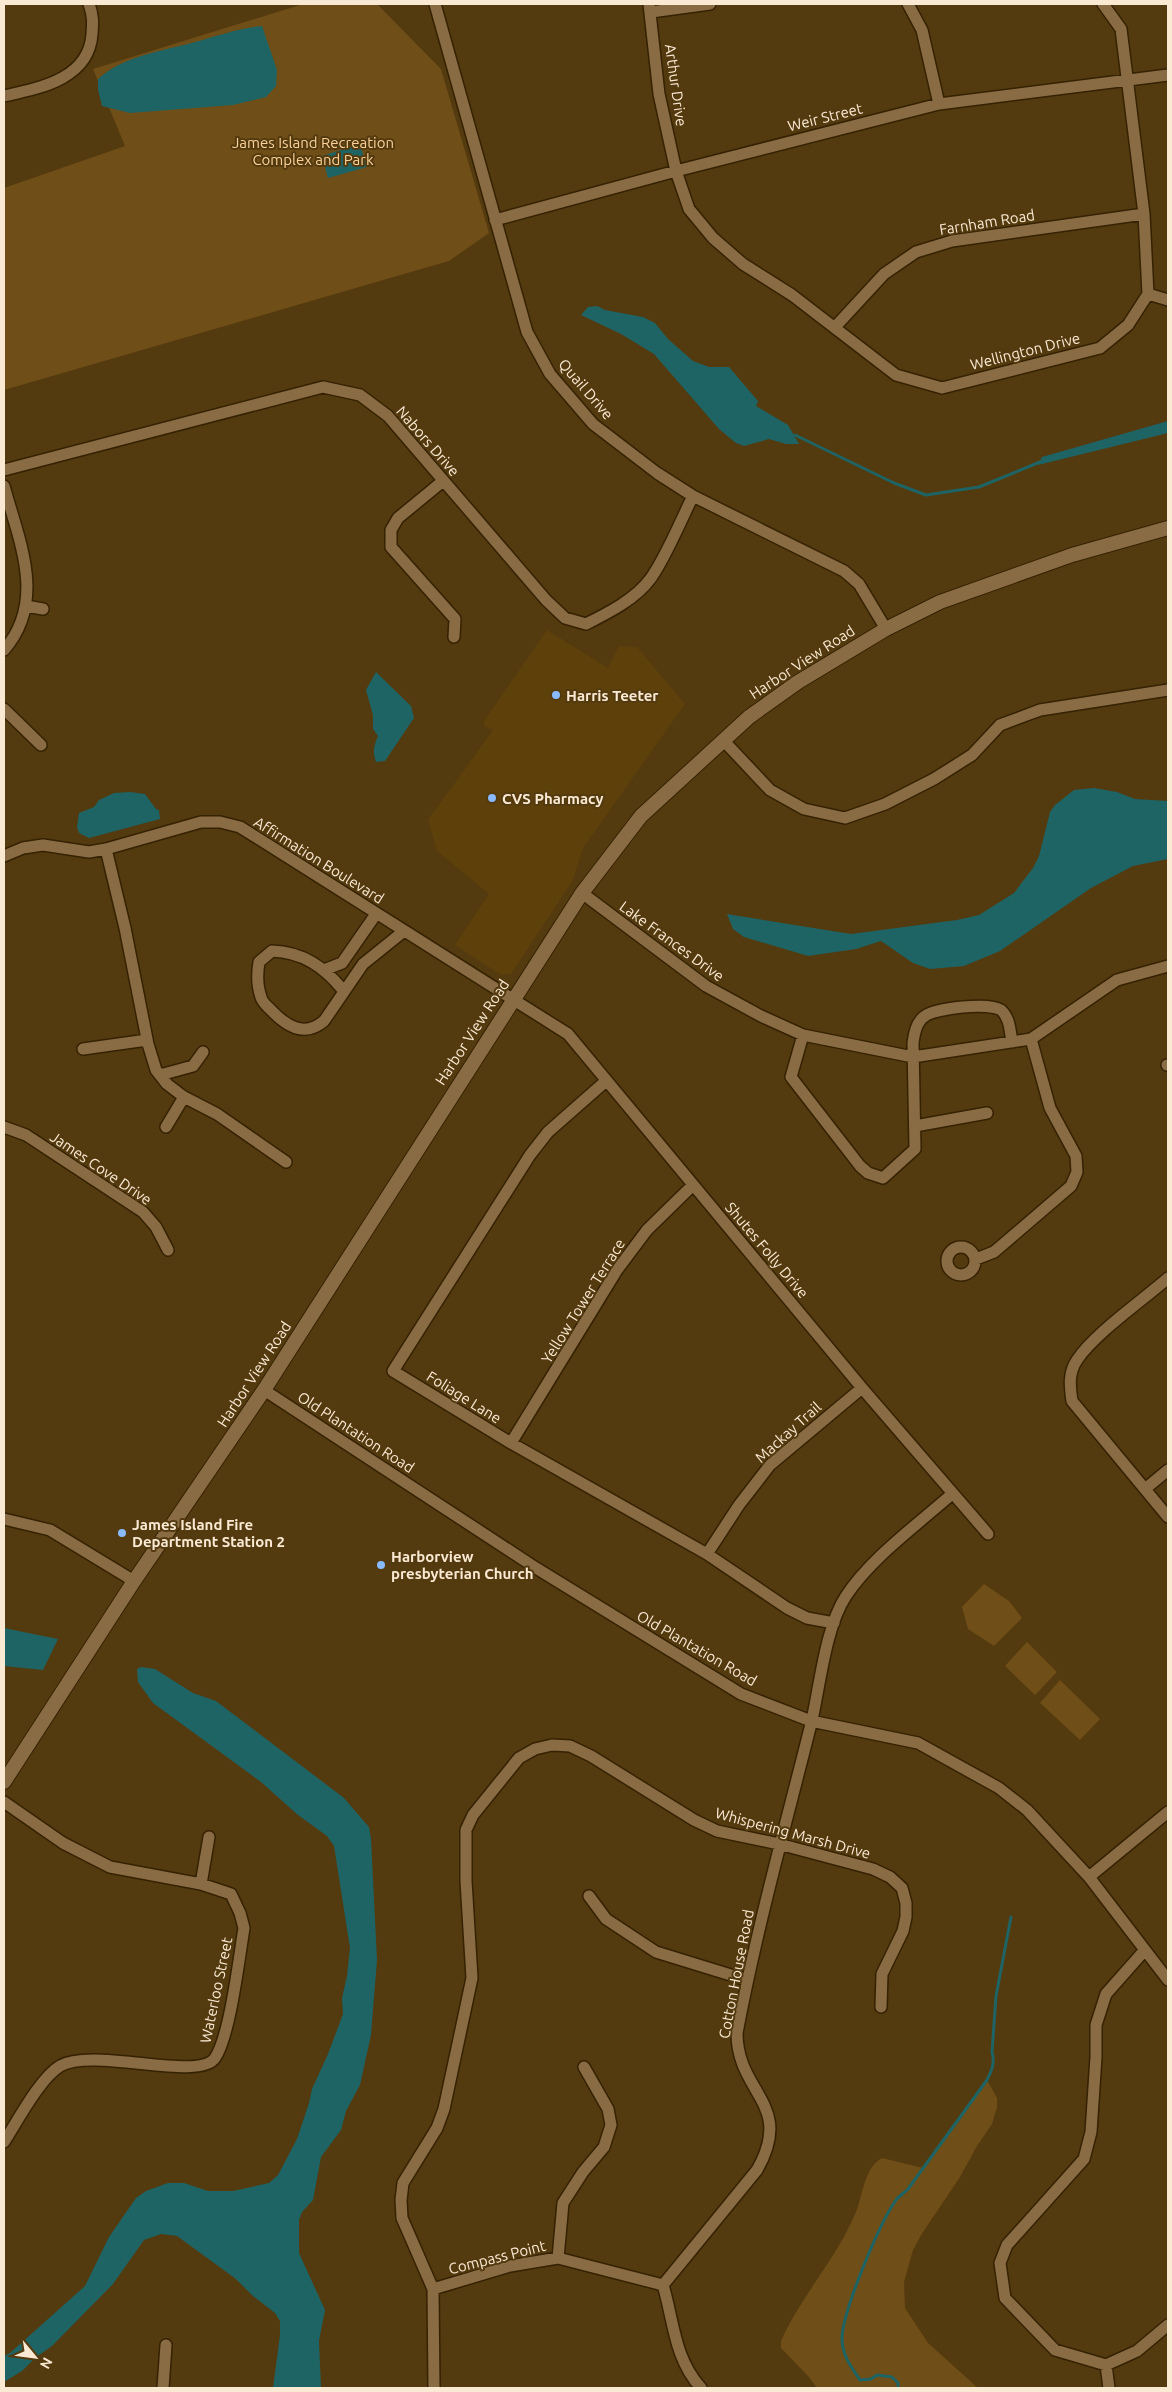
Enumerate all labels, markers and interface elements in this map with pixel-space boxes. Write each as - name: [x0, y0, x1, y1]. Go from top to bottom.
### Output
- street label: Arthur Drive: [662, 43, 690, 127]
- street label: Weir Street: [786, 99, 864, 135]
- park label: James Island Recreation Complex and Park: [232, 134, 394, 168]
- street label: Farnham Road: [938, 206, 1036, 238]
- street label: Wellington Drive: [968, 329, 1082, 373]
- street label: Quail Drive: [555, 355, 617, 423]
- street label: Nabors Drive: [393, 403, 463, 479]
- street label: Harbor View Road: [746, 622, 858, 702]
- place label: Harris Teeter: [566, 687, 659, 704]
- marker: Harris Teeter: [550, 689, 562, 701]
- place label: CVS Pharmacy: [502, 790, 604, 807]
- marker: CVS Pharmacy: [486, 792, 498, 804]
- street label: Affirmation Boulevard: [251, 813, 387, 907]
- street label: Lake Frances Drive: [617, 898, 727, 984]
- street label: Harbor View Road: [432, 976, 512, 1088]
- street label: James Cove Drive: [47, 1128, 155, 1208]
- street label: Shutes Folly Drive: [722, 1199, 812, 1301]
- street label: Yellow Tower Terrace: [538, 1236, 628, 1366]
- street label: Harbor View Road: [214, 1318, 294, 1430]
- street label: Foliage Lane: [424, 1367, 504, 1427]
- street label: Old Plantation Road: [295, 1388, 417, 1476]
- street label: Mackay Trail: [752, 1398, 824, 1466]
- place label: James Island Fire Department Station 2: [132, 1516, 285, 1550]
- marker: James Island Fire Department Station 2: [116, 1527, 128, 1539]
- place label: Harborview presbyterian Church: [391, 1548, 534, 1582]
- marker: Harborview presbyterian Church: [375, 1559, 387, 1571]
- street label: Old Plantation Road: [634, 1607, 760, 1689]
- street label: Whispering Marsh Drive: [714, 1804, 872, 1862]
- street label: Cotton House Road: [715, 1908, 757, 2040]
- street label: Waterloo Street: [196, 1935, 236, 2045]
- street label: Compass Point: [447, 2237, 547, 2277]
- north arrow: [10, 2332, 60, 2382]
- text: N: [37, 2355, 56, 2372]

